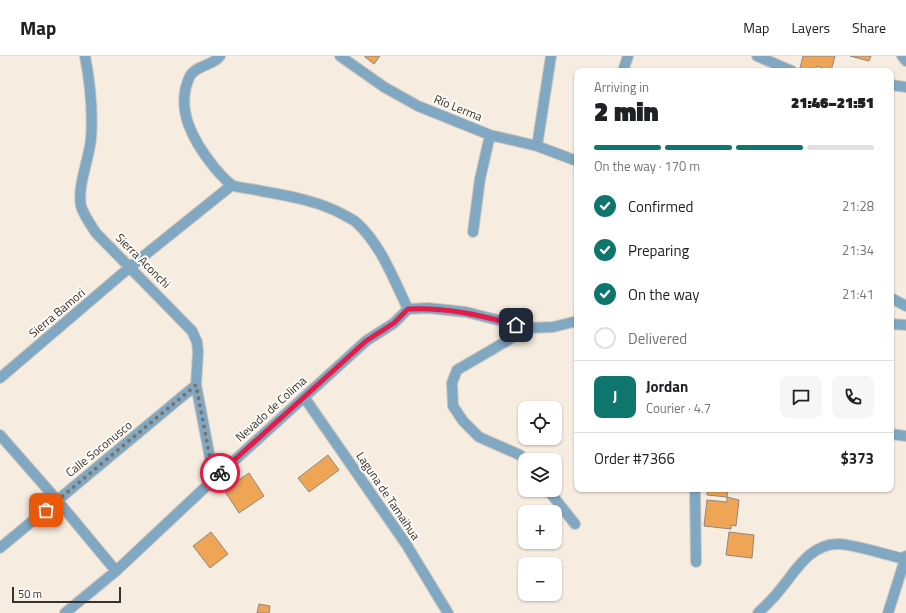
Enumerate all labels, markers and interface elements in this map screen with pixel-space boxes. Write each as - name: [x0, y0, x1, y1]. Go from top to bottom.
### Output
- text: Map: [20, 13, 56, 42]
- text: Map: [743, 17, 769, 38]
- text: Layers: [791, 17, 830, 38]
- text: Share: [852, 17, 886, 38]
- text: Arriving in: [594, 77, 649, 97]
- street label: Río Lerma: [431, 89, 485, 126]
- text: 21:46–21:51: [791, 91, 874, 114]
- text: 2 min: [594, 92, 659, 131]
- text: On the way · 170 m: [594, 156, 700, 176]
- icon: check: [594, 195, 616, 217]
- text: Confirmed: [628, 195, 693, 218]
- text: 21:28: [842, 196, 874, 216]
- street label: Sierra Aconchi: [111, 229, 175, 293]
- icon: check: [594, 239, 616, 261]
- text: Preparing: [628, 239, 689, 262]
- text: 21:34: [842, 240, 874, 260]
- street label: Sierra Bamori: [24, 283, 89, 342]
- icon: check: [594, 283, 616, 305]
- text: On the way: [628, 283, 700, 306]
- text: 21:41: [842, 284, 874, 304]
- pin: [499, 308, 533, 342]
- icon: home: [505, 314, 527, 336]
- text: Delivered: [628, 327, 687, 350]
- street label: Nevado de Colima: [231, 371, 311, 446]
- text: Jordan: [646, 375, 688, 398]
- button: chat: [780, 376, 822, 418]
- button: phone: [832, 376, 874, 418]
- text: J: [613, 385, 617, 408]
- text: Courier · 4.7: [646, 398, 711, 418]
- map controls: [518, 401, 562, 601]
- button: locate: [518, 401, 562, 445]
- street label: Calle Soconusco: [61, 416, 136, 481]
- text: Order #7366: [594, 447, 675, 470]
- text: $373: [840, 447, 874, 470]
- street label: Laguna de Tamaihua: [352, 448, 425, 544]
- courier: [200, 453, 240, 493]
- button: layers: [518, 453, 562, 497]
- icon: bike: [209, 462, 231, 484]
- pin: [29, 493, 63, 527]
- icon: bag: [35, 499, 57, 521]
- button: +: [518, 505, 562, 549]
- button: −: [518, 557, 562, 601]
- scale bar: [12, 585, 121, 604]
- text: 50 m: [18, 586, 42, 602]

